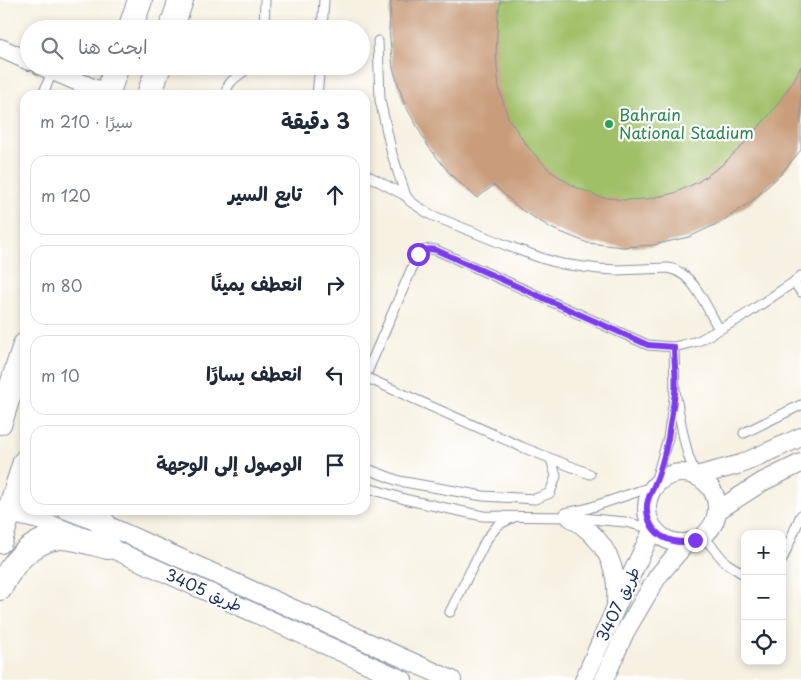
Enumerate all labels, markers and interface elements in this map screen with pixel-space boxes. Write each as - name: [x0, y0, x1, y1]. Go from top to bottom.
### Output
- search box: [20, 20, 370, 75]
- text: ابحث هنا: [78, 32, 148, 60]
- icon: search: [38, 34, 66, 62]
- place label: Bahrain National Stadium: [619, 102, 754, 144]
- text: 3 دقيقة: [281, 104, 350, 136]
- text: سيرًا · 210 m: [40, 109, 133, 133]
- marker: Bahrain National Stadium: [603, 118, 615, 130]
- text: تابع السير: [228, 179, 302, 207]
- icon: ahead: [321, 181, 349, 209]
- text: 120 m: [41, 183, 91, 207]
- route start: [407, 243, 430, 266]
- text: انعطف يمينًا: [211, 269, 302, 297]
- icon: right: [321, 271, 349, 299]
- text: 80 m: [41, 273, 82, 297]
- text: انعطف يسارًا: [206, 359, 302, 387]
- icon: left: [321, 361, 349, 389]
- text: 10 m: [41, 363, 80, 387]
- text: الوصول إلى الوجهة: [156, 449, 302, 477]
- icon: arrive: [321, 451, 349, 479]
- route end: [684, 529, 707, 552]
- map controls: [741, 530, 786, 665]
- button: +: [741, 530, 786, 575]
- street label: طريق 3405: [162, 561, 247, 617]
- street label: طريق 3407: [589, 562, 645, 645]
- button: −: [741, 575, 786, 620]
- button: locate: [741, 620, 786, 665]

